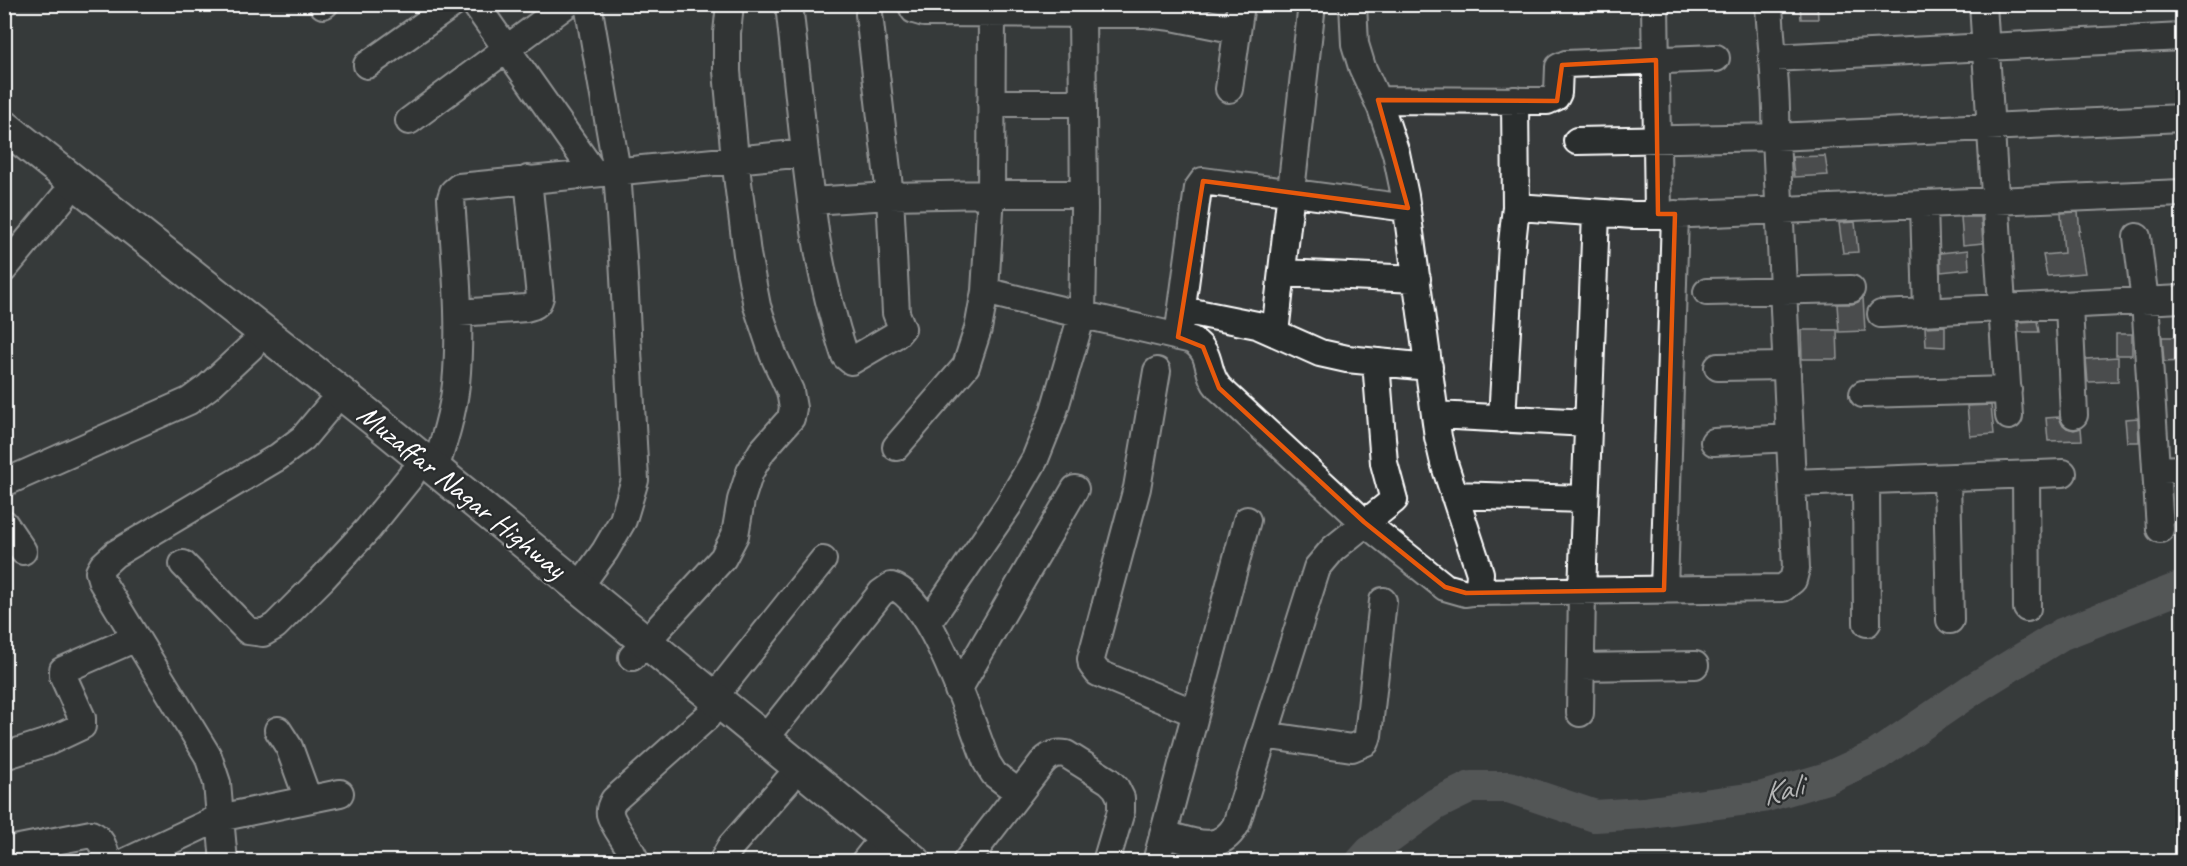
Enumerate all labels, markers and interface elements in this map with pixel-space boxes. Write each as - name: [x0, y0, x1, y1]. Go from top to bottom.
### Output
- street label: Muzaffar Nagar Highway: [350, 395, 575, 588]
- water label: Kali: [1758, 763, 1814, 815]

